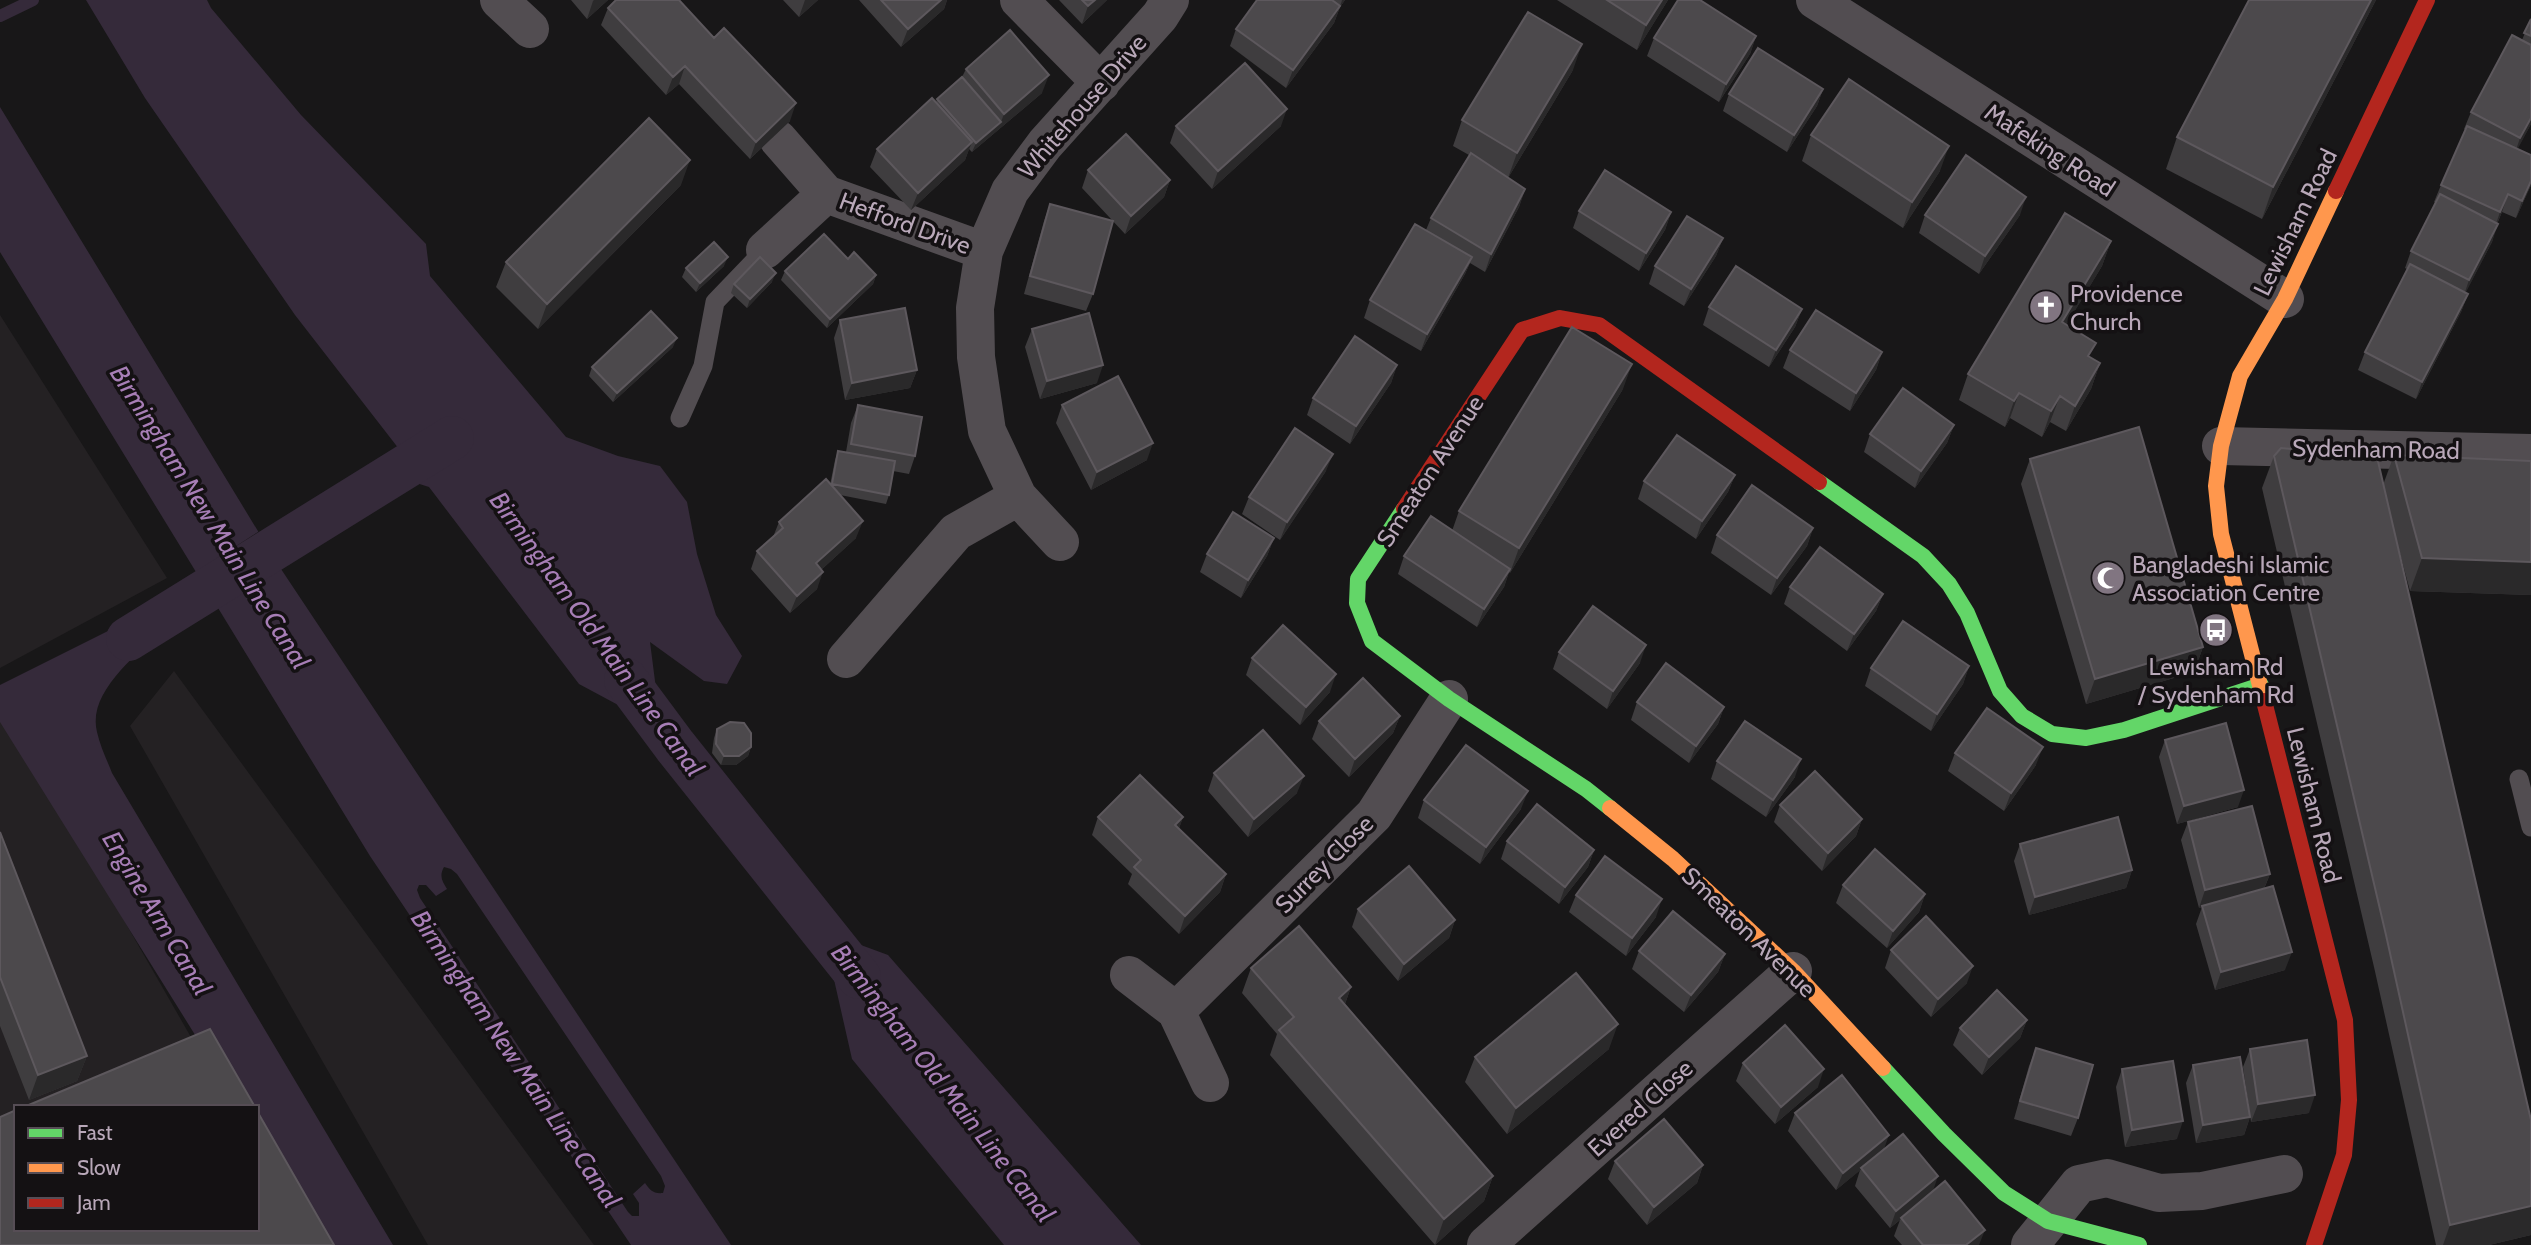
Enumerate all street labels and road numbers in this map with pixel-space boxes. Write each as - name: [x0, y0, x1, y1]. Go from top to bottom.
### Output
- street label: Whitehouse Drive: [1012, 28, 1152, 184]
- street label: Mafeking Road: [1979, 97, 2121, 203]
- street label: Lewisham Road: [2247, 144, 2343, 300]
- street label: Hefford Drive: [835, 186, 975, 260]
- street label: Smeaton Avenue: [1370, 390, 1490, 552]
- street label: Sydenham Road: [2292, 433, 2460, 465]
- street label: Lewisham Road: [2281, 724, 2347, 886]
- street label: Surrey Close: [1269, 809, 1379, 919]
- street label: Smeaton Avenue: [1676, 861, 1822, 1003]
- street label: Evered Close: [1582, 1053, 1698, 1163]

